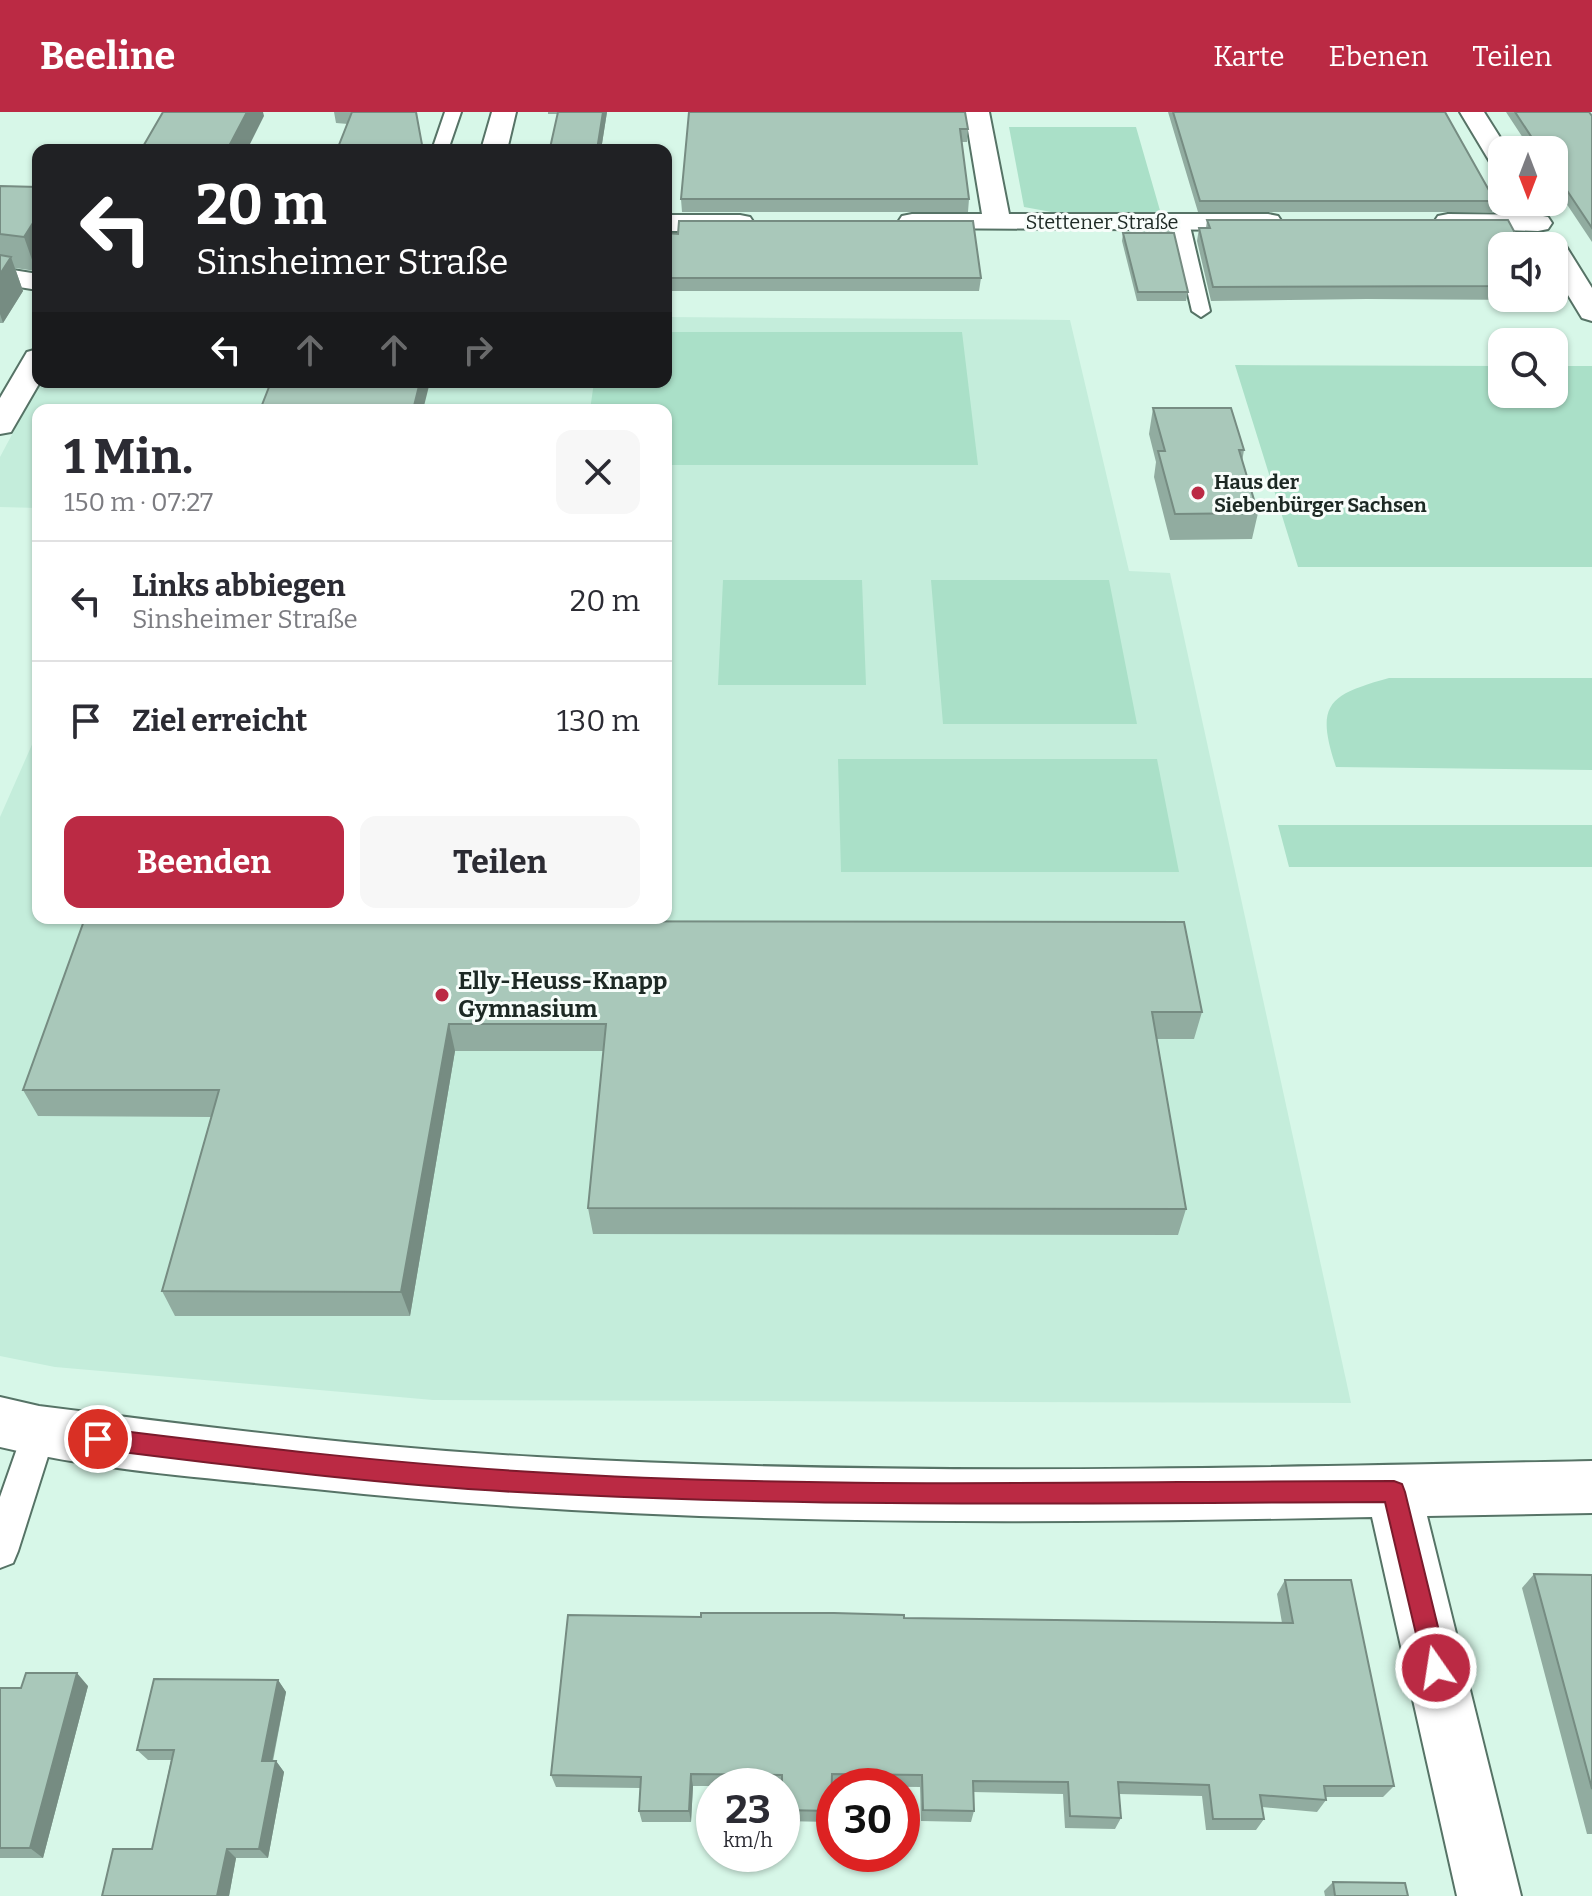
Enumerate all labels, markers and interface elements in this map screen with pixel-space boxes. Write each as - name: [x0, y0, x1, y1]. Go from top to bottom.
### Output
- text: Beeline: [40, 33, 175, 79]
- text: Karte: [1213, 40, 1285, 73]
- text: Ebenen: [1329, 40, 1428, 73]
- text: Teilen: [1472, 40, 1552, 73]
- north arrow: [1488, 136, 1568, 216]
- map controls: [1488, 136, 1568, 408]
- text: 20 m: [196, 172, 327, 239]
- icon: left: [64, 176, 168, 280]
- street label: Stettener Straße: [1025, 210, 1179, 234]
- button: sound: [1488, 232, 1568, 312]
- text: Sinsheimer Straße: [196, 240, 509, 284]
- icon: left: [204, 328, 248, 372]
- icon: ahead: [288, 328, 332, 372]
- icon: ahead: [372, 328, 416, 372]
- icon: right: [456, 328, 500, 372]
- button: search: [1488, 328, 1568, 408]
- text: 1 Min.: [64, 428, 193, 486]
- button: close: [556, 430, 640, 514]
- place label: Haus der Siebenbürger Sachsen: [1214, 470, 1427, 517]
- marker: Haus der Siebenbürger Sachsen: [1189, 484, 1207, 502]
- text: 150 m · 07:27: [64, 487, 213, 518]
- text: Links abbiegen: [132, 568, 345, 604]
- icon: left: [64, 579, 108, 623]
- text: 20 m: [570, 583, 640, 619]
- text: Sinsheimer Straße: [132, 604, 358, 635]
- icon: arrive: [64, 699, 108, 743]
- text: Ziel erreicht: [132, 703, 307, 739]
- text: 130 m: [557, 703, 640, 739]
- button: Beenden: [64, 816, 344, 908]
- button: Teilen: [360, 816, 640, 908]
- place label: Elly-Heuss-Knapp Gymnasium: [458, 967, 667, 1023]
- marker: Elly-Heuss-Knapp Gymnasium: [433, 986, 451, 1004]
- pin: [64, 1405, 132, 1473]
- icon: arrive: [76, 1417, 120, 1461]
- position arrow: [1394, 1626, 1478, 1710]
- speed limit sign: 30: [816, 1768, 920, 1872]
- text: 23: [725, 1786, 771, 1834]
- text: km/h: [723, 1828, 773, 1852]

